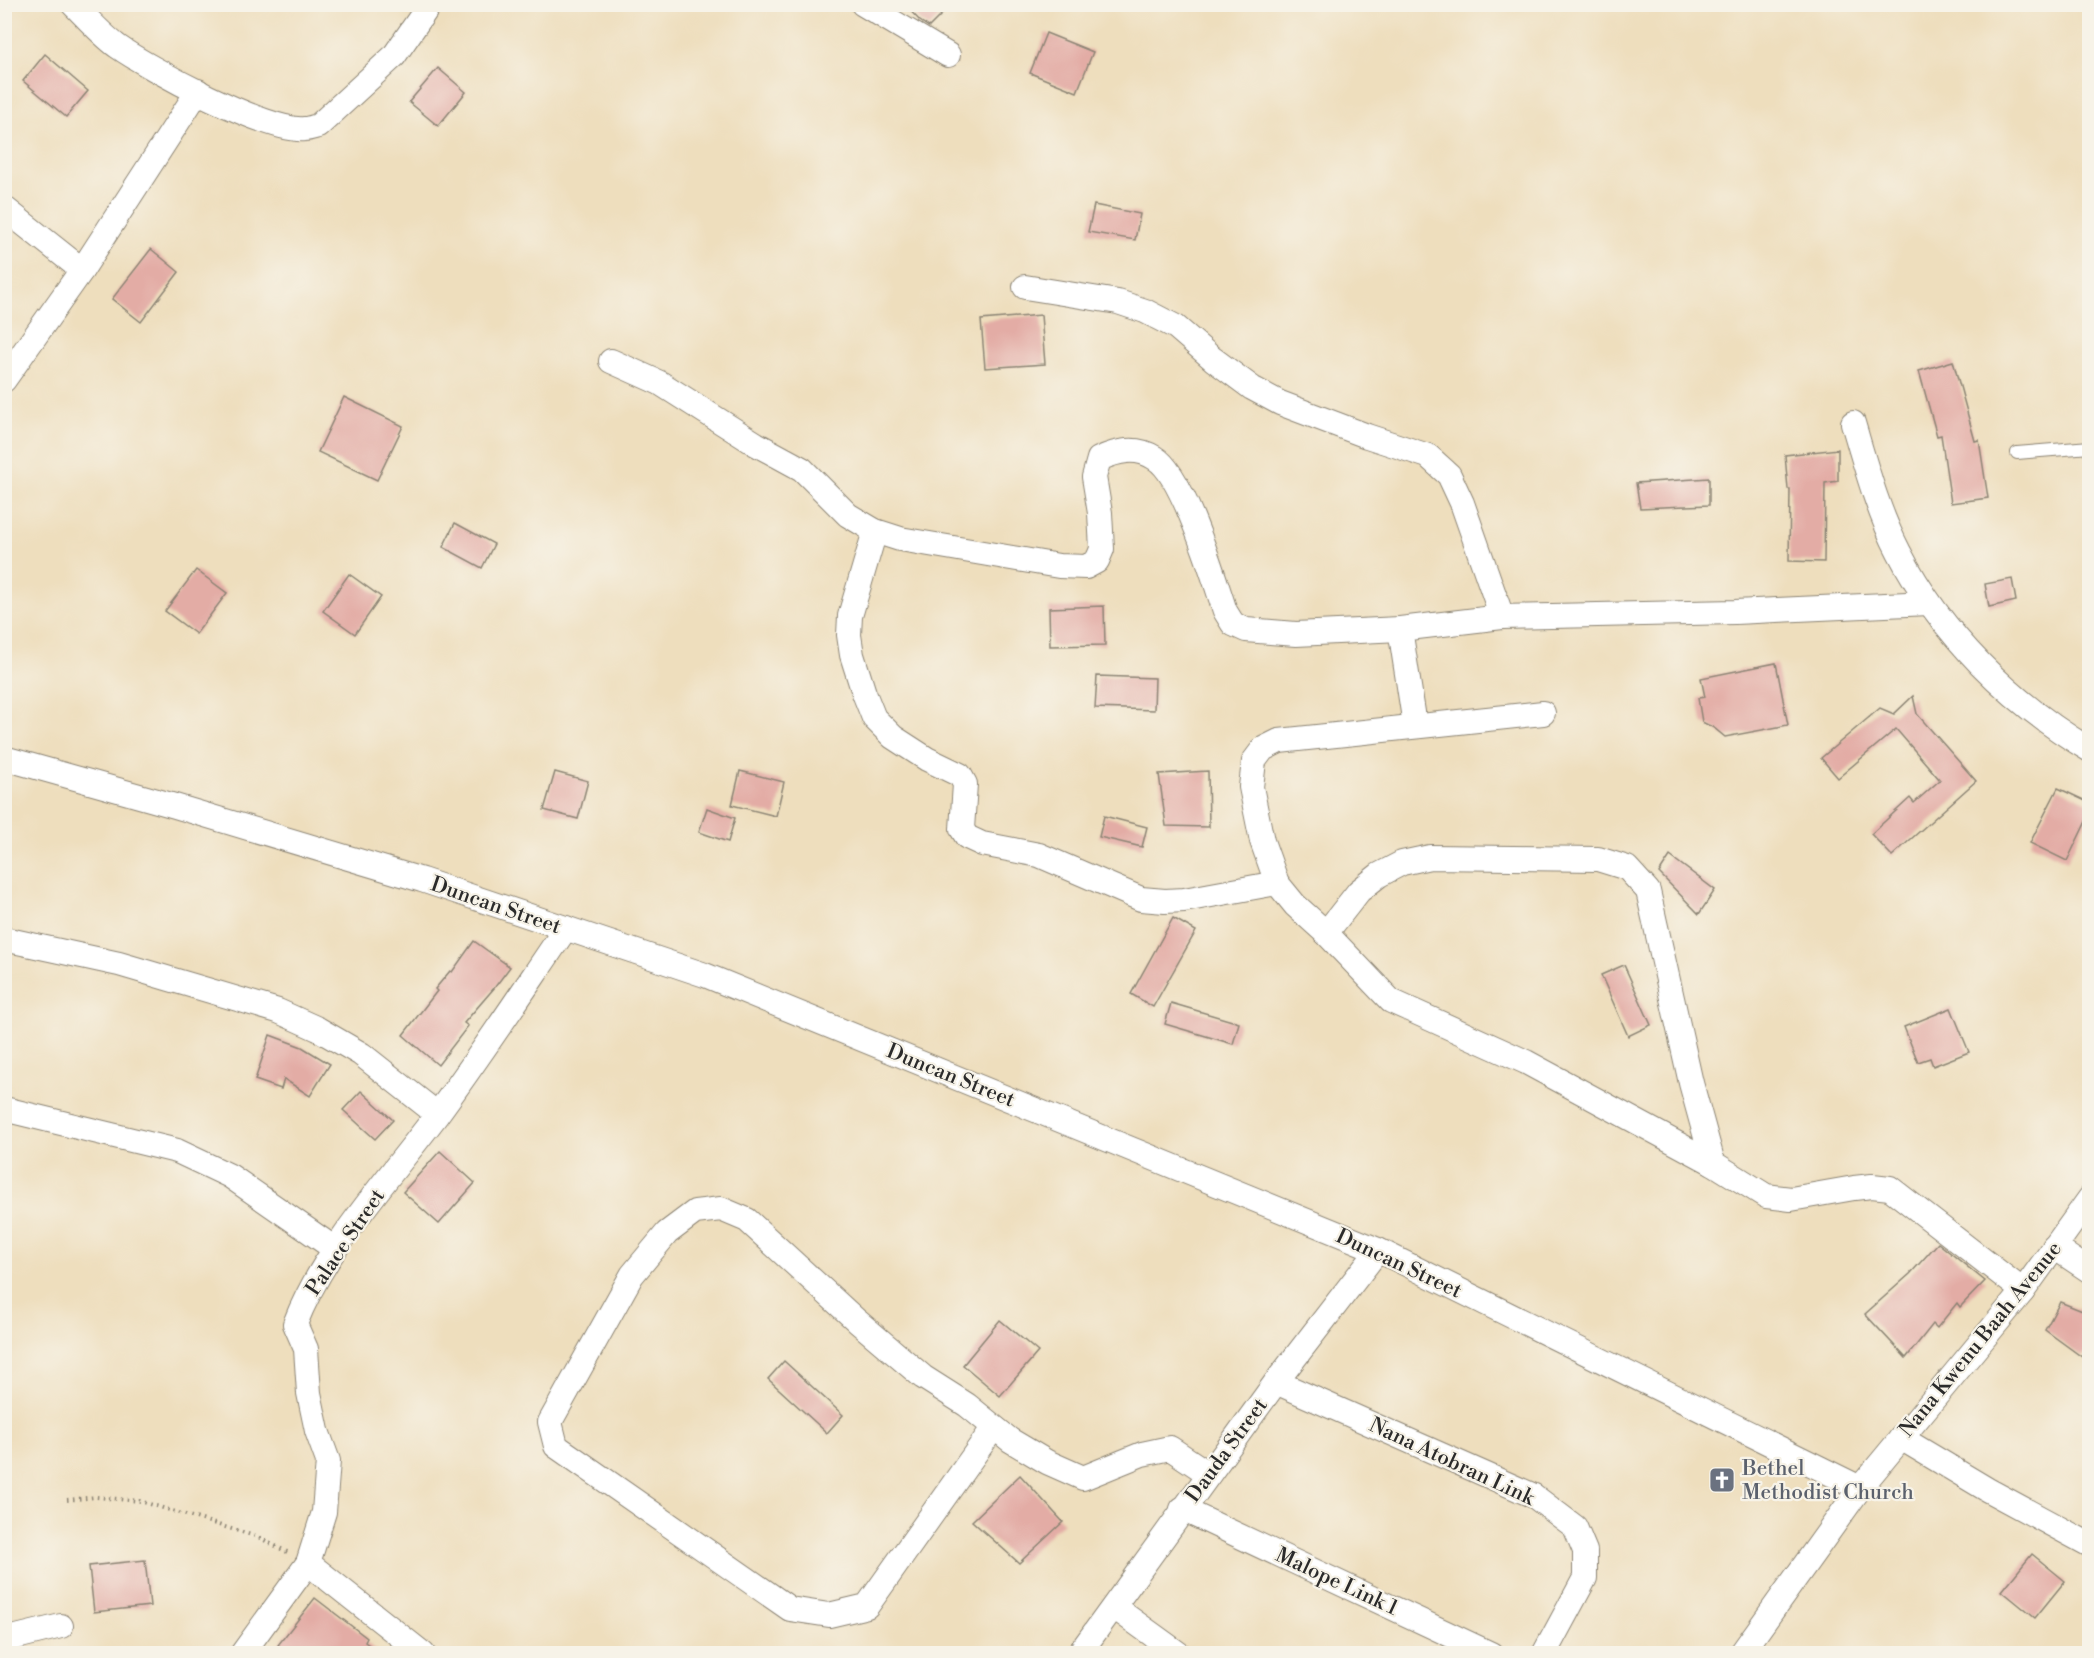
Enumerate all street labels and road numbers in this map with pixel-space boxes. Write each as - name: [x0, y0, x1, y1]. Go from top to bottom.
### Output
- street label: Duncan Street: [427, 872, 565, 941]
- street label: Duncan Street: [883, 1038, 1019, 1114]
- street label: Palace Street: [301, 1184, 391, 1301]
- street label: Duncan Street: [1331, 1223, 1466, 1305]
- street label: Nana Kwenu Baah Avenue: [1894, 1237, 2068, 1443]
- street label: Dauda Street: [1180, 1393, 1274, 1508]
- street label: Nana Atobran Link: [1365, 1412, 1539, 1512]
- street label: Malope Link 1: [1271, 1542, 1402, 1622]

